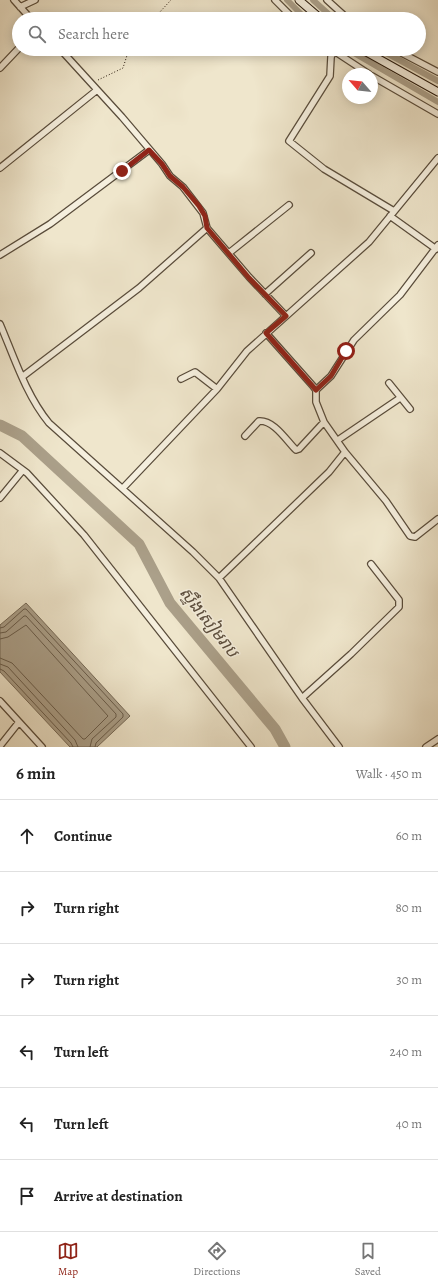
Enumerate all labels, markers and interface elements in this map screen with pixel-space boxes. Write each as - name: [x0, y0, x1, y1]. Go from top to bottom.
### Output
- search box: [12, 12, 426, 56]
- icon: search: [26, 23, 48, 45]
- text: Search here: [58, 24, 129, 44]
- north arrow: [342, 68, 378, 104]
- route end: [113, 162, 131, 180]
- route start: [337, 342, 355, 360]
- water label: ស្ទឹងសៀមរាប: [174, 582, 245, 664]
- text: 6 min: [16, 762, 56, 785]
- text: Walk · 450 m: [356, 765, 422, 782]
- icon: ahead: [16, 825, 38, 847]
- text: Continue: [54, 826, 112, 846]
- text: 60 m: [396, 827, 422, 844]
- icon: right: [16, 897, 38, 919]
- text: Turn right: [54, 898, 119, 918]
- text: 80 m: [395, 899, 422, 916]
- icon: right: [16, 969, 38, 991]
- text: Turn right: [54, 970, 119, 990]
- text: 30 m: [396, 971, 422, 988]
- icon: left: [16, 1041, 38, 1063]
- text: Turn left: [54, 1042, 109, 1062]
- text: 240 m: [390, 1043, 422, 1060]
- icon: left: [16, 1113, 38, 1135]
- text: Turn left: [54, 1114, 109, 1134]
- text: 40 m: [396, 1115, 422, 1132]
- icon: arrive: [16, 1185, 38, 1207]
- text: Arrive at destination: [54, 1186, 183, 1206]
- tab: Map: [57, 1240, 79, 1279]
- tab: Directions: [193, 1240, 241, 1279]
- tab: Saved: [355, 1240, 381, 1279]

